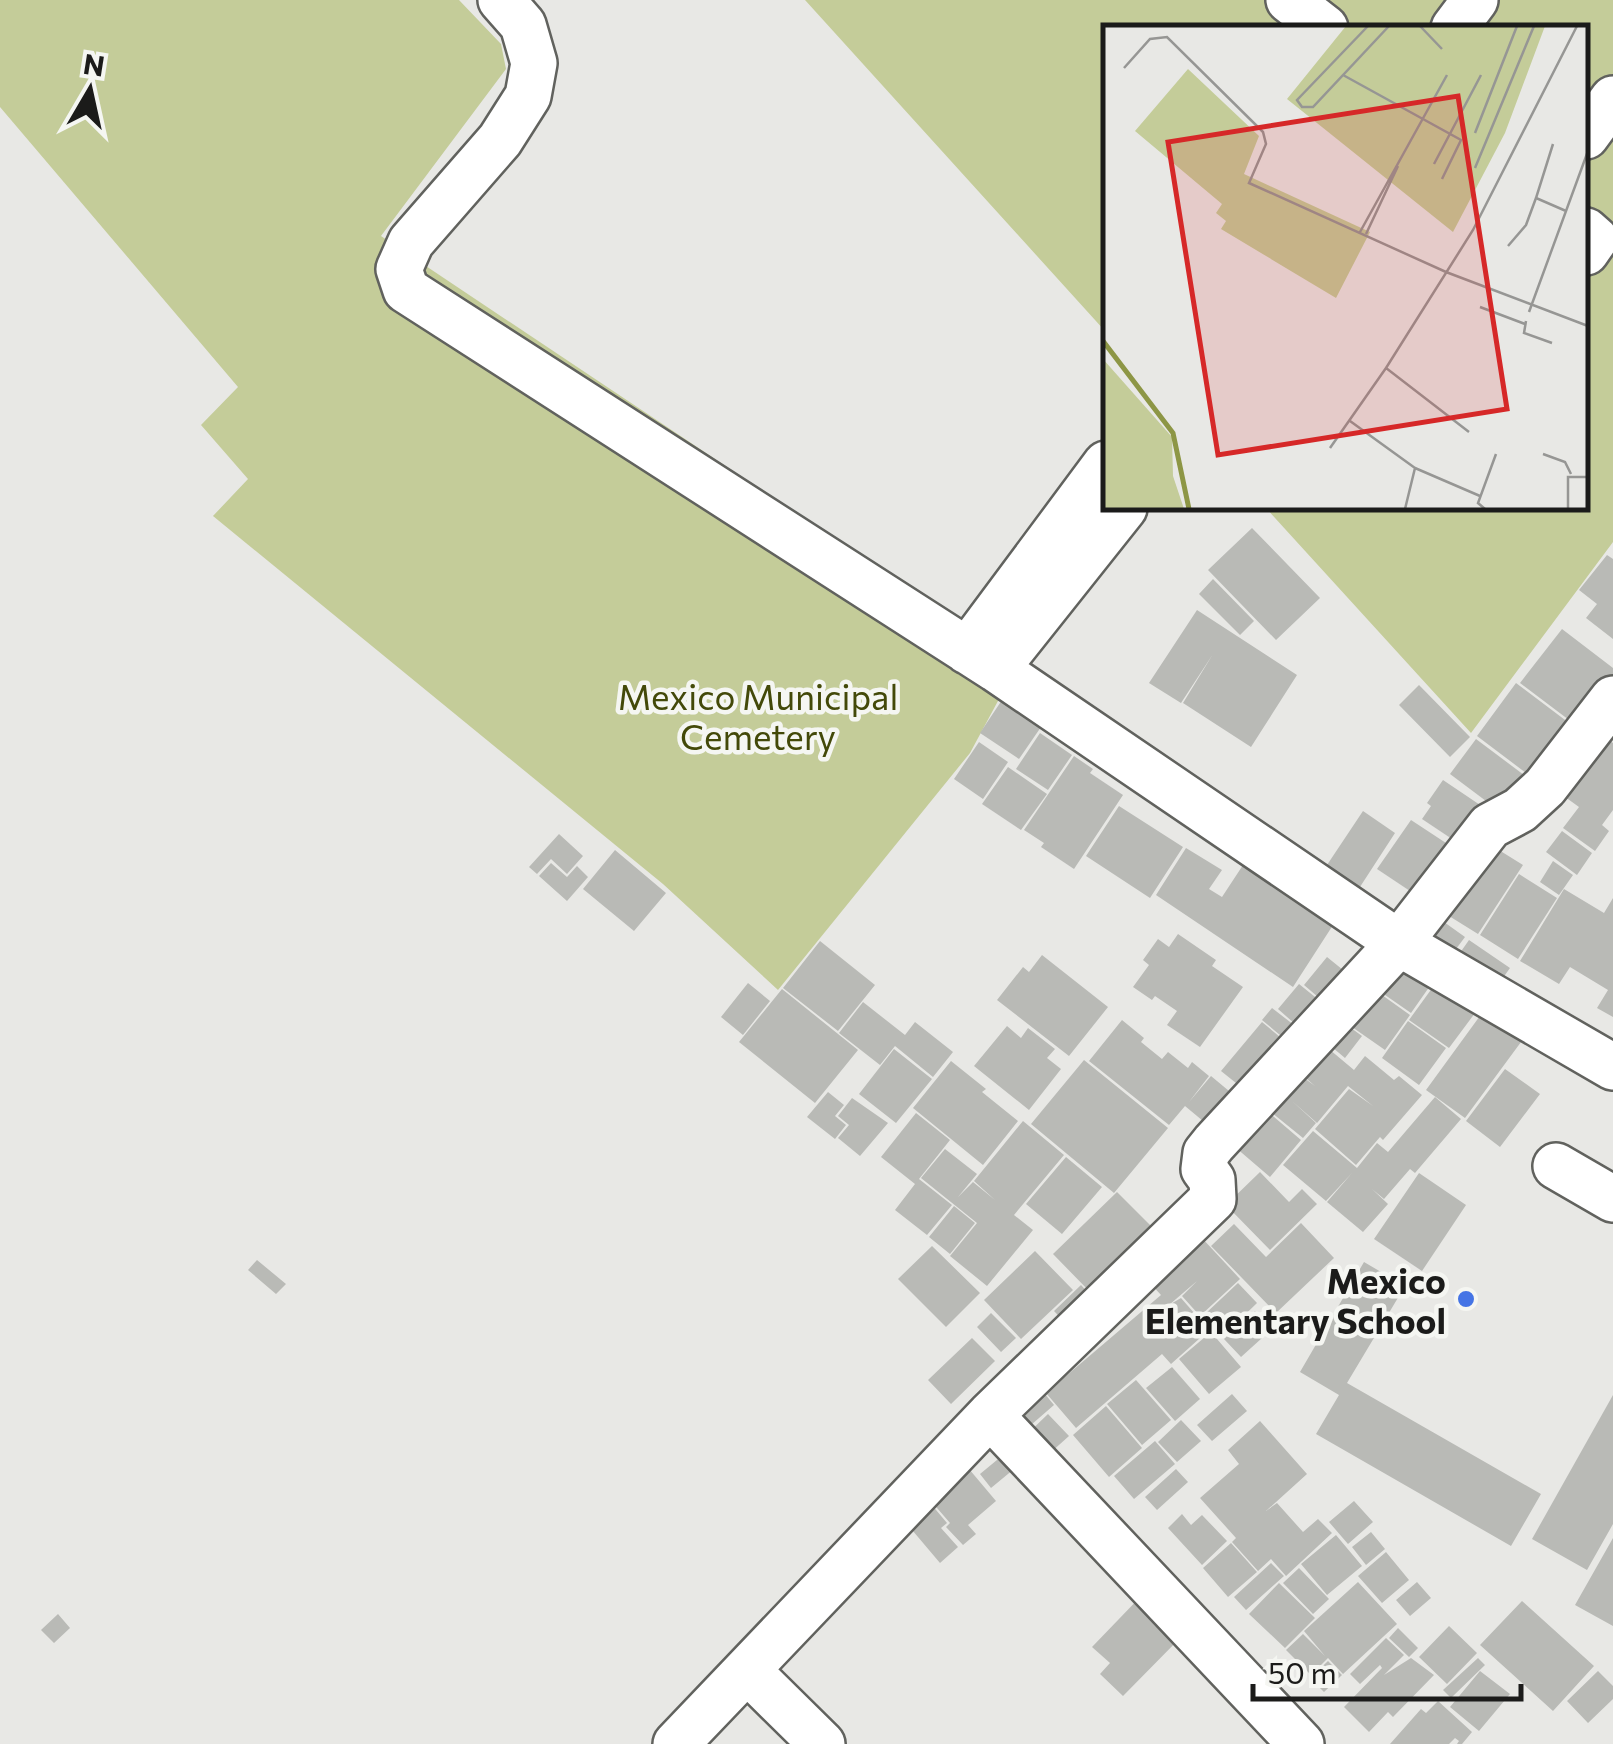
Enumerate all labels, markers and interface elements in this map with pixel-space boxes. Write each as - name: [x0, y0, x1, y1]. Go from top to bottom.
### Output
- inset map: [1103, 25, 1588, 510]
- north arrow: [40, 40, 140, 140]
- text: N: [81, 46, 107, 83]
- park label: Mexico Municipal Cemetery: [618, 674, 898, 757]
- place label: Mexico Elementary School: [1145, 1258, 1446, 1341]
- marker: Mexico Elementary School: [1455, 1288, 1477, 1310]
- scale bar: [1253, 1639, 1520, 1701]
- text: 50 m: [1268, 1653, 1337, 1690]

